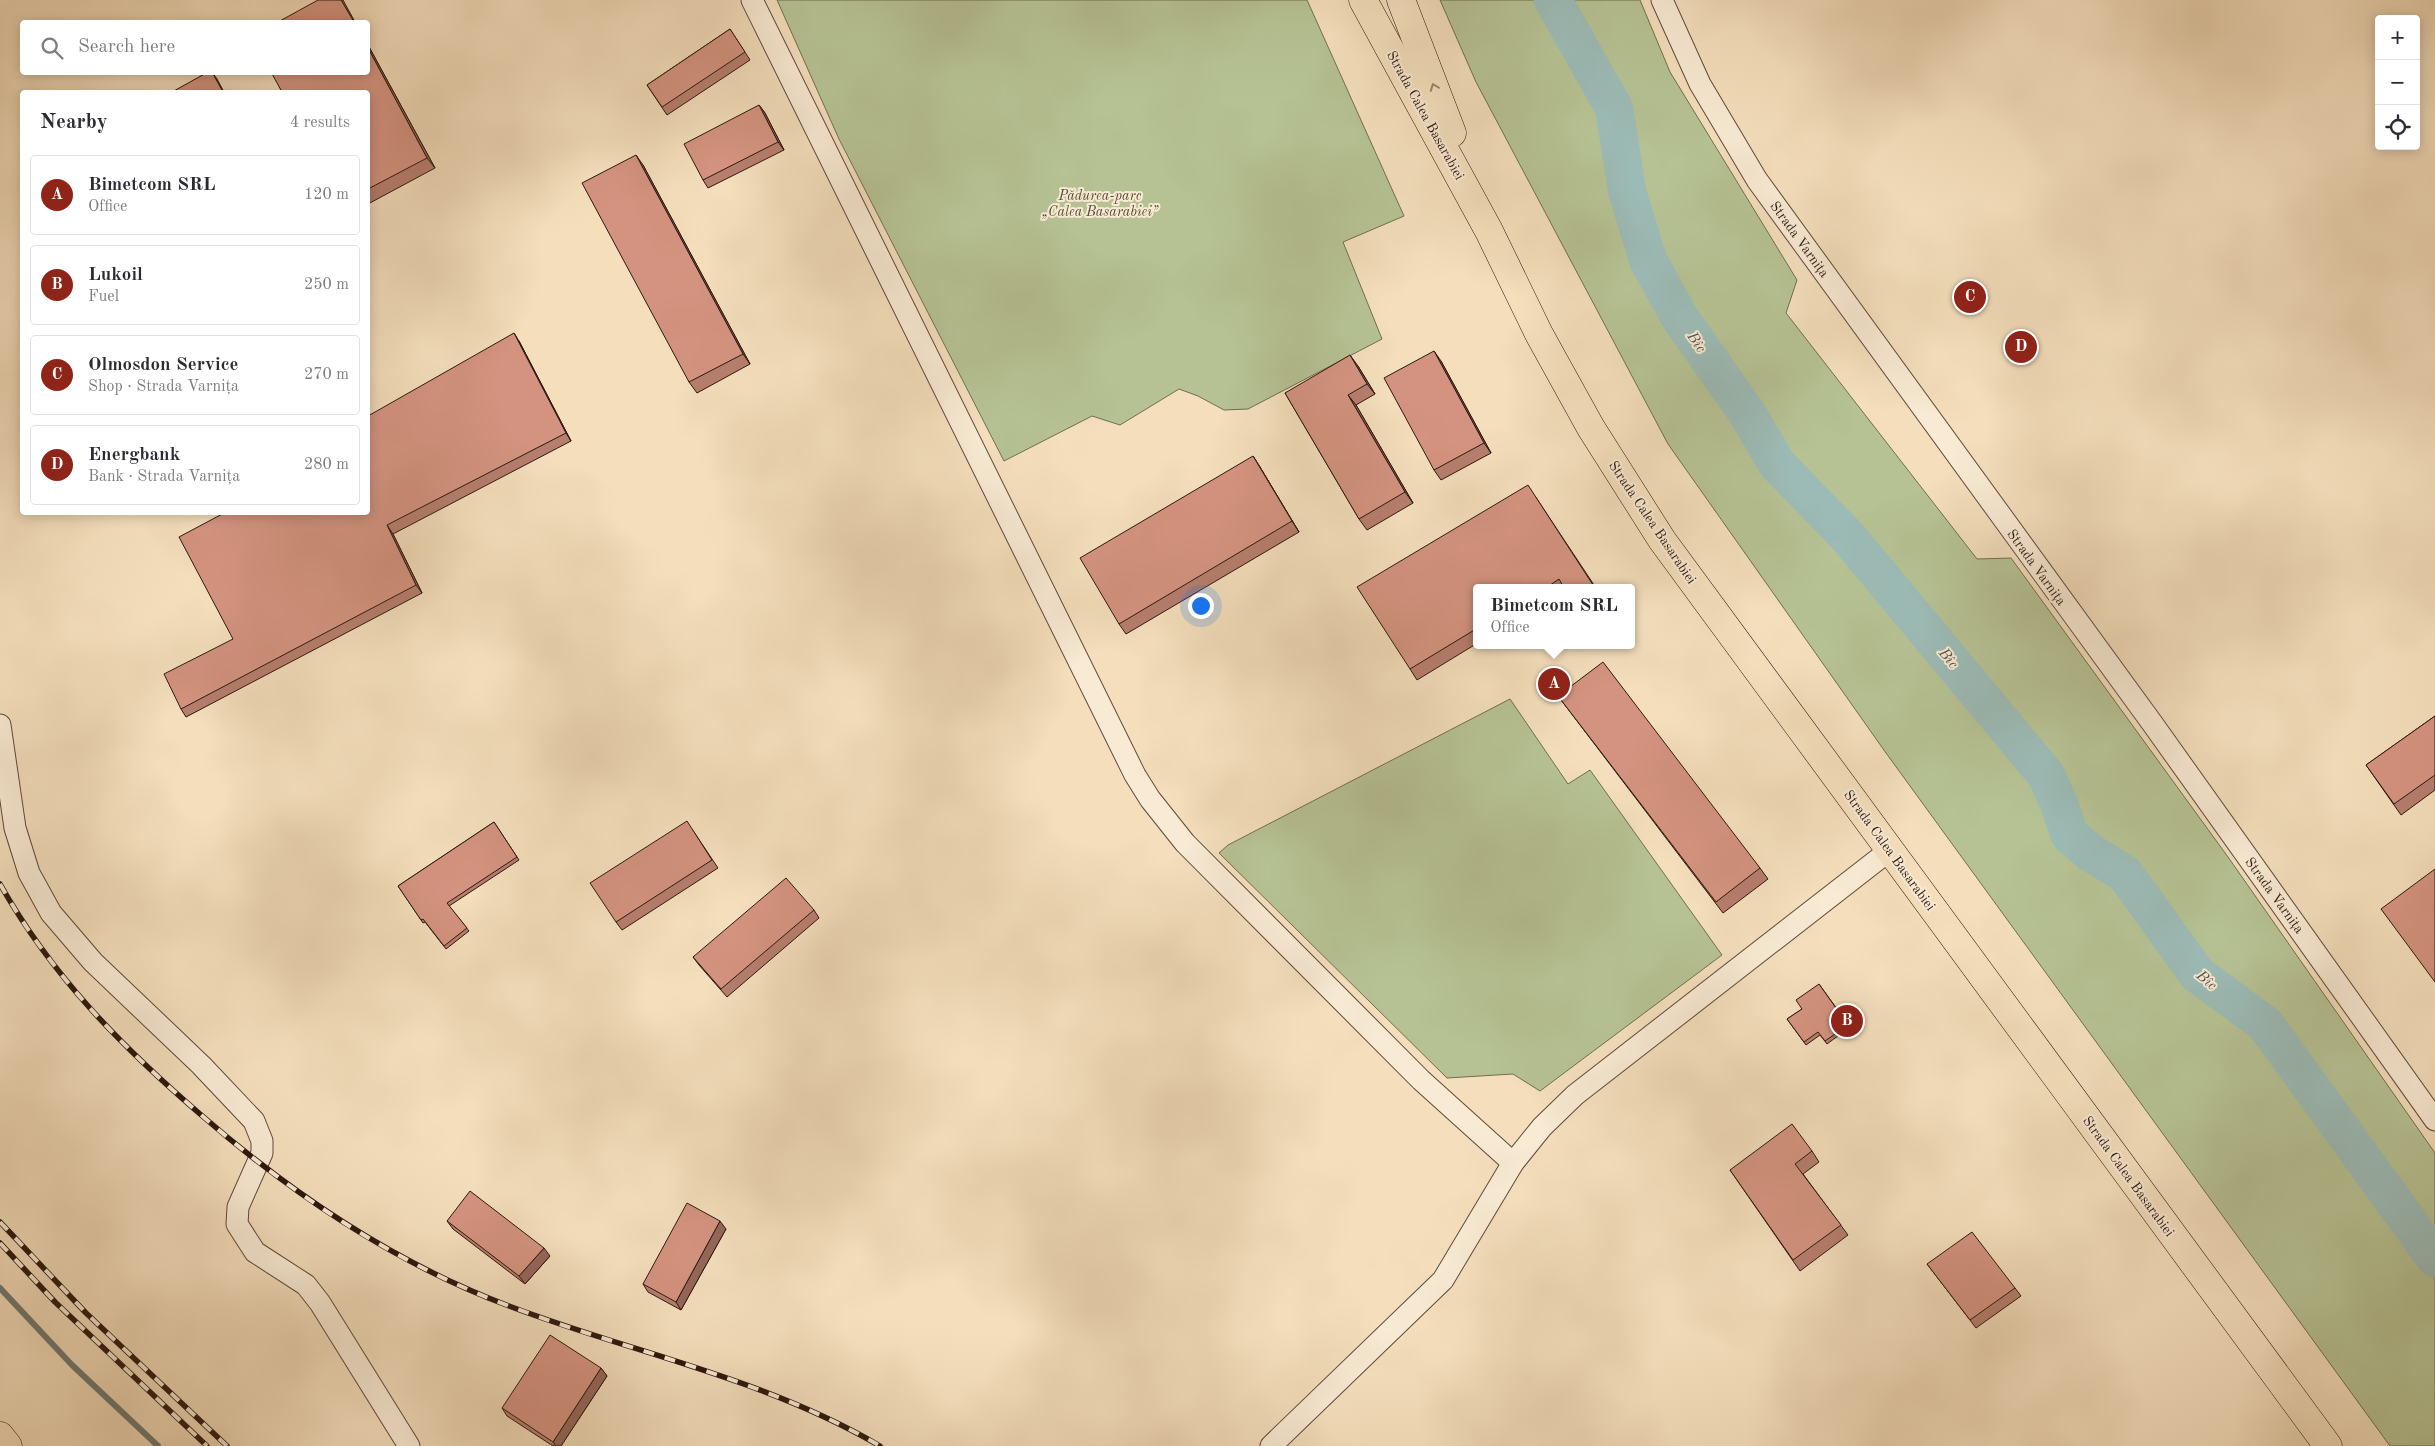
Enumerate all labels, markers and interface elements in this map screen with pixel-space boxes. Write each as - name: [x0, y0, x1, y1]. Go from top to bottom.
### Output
- map controls: [2375, 15, 2420, 150]
- button: +: [2375, 15, 2420, 60]
- search box: [20, 20, 370, 75]
- icon: search: [38, 34, 66, 62]
- text: Search here: [78, 38, 175, 57]
- street label: Strada Calea Basarabiei: [1384, 49, 1467, 183]
- button: −: [2375, 60, 2420, 105]
- one-way arrow: [1430, 83, 1441, 92]
- button: locate: [2375, 105, 2420, 150]
- text: Nearby: [40, 112, 108, 133]
- text: 4 results: [290, 115, 350, 131]
- text: Bimetcom SRL: [88, 176, 216, 195]
- text: A: [51, 187, 63, 203]
- text: 120 m: [304, 187, 349, 203]
- park label: Pădurea-parc „Calea Basarabiei”: [1042, 189, 1159, 219]
- text: Office: [88, 199, 127, 215]
- street label: Strada Varnița: [1767, 199, 1831, 280]
- text: Lukoil: [88, 266, 143, 285]
- text: B: [51, 277, 63, 293]
- text: 250 m: [304, 277, 349, 293]
- pin: C: [1954, 278, 1986, 316]
- text: Fuel: [88, 289, 119, 305]
- pin: D: [2005, 328, 2037, 366]
- water label: Bîc: [1683, 329, 1708, 356]
- text: Olmosdon Service: [88, 356, 239, 375]
- text: C: [52, 367, 62, 383]
- text: 270 m: [304, 367, 349, 383]
- text: Shop · Strada Varnița: [88, 379, 239, 395]
- text: Energbank: [88, 446, 180, 465]
- text: D: [51, 457, 63, 473]
- text: 280 m: [304, 457, 349, 473]
- street label: Strada Calea Basarabiei: [1606, 458, 1699, 587]
- text: Bank · Strada Varnița: [88, 469, 240, 485]
- street label: Strada Varnița: [2004, 527, 2068, 608]
- popup: [1473, 584, 1635, 649]
- your location: [1188, 593, 1214, 619]
- text: Bimetcom SRL: [1490, 597, 1618, 616]
- text: Office: [1490, 620, 1530, 636]
- water label: Bîc: [1934, 645, 1961, 672]
- pin: A: [1538, 665, 1570, 703]
- street label: Strada Calea Basarabiei: [1841, 788, 1938, 914]
- street label: Strada Varnița: [2242, 855, 2306, 936]
- water label: Bîc: [2192, 968, 2219, 994]
- pin: B: [1831, 1002, 1863, 1040]
- street label: Strada Calea Basarabiei: [2080, 1114, 2177, 1240]

